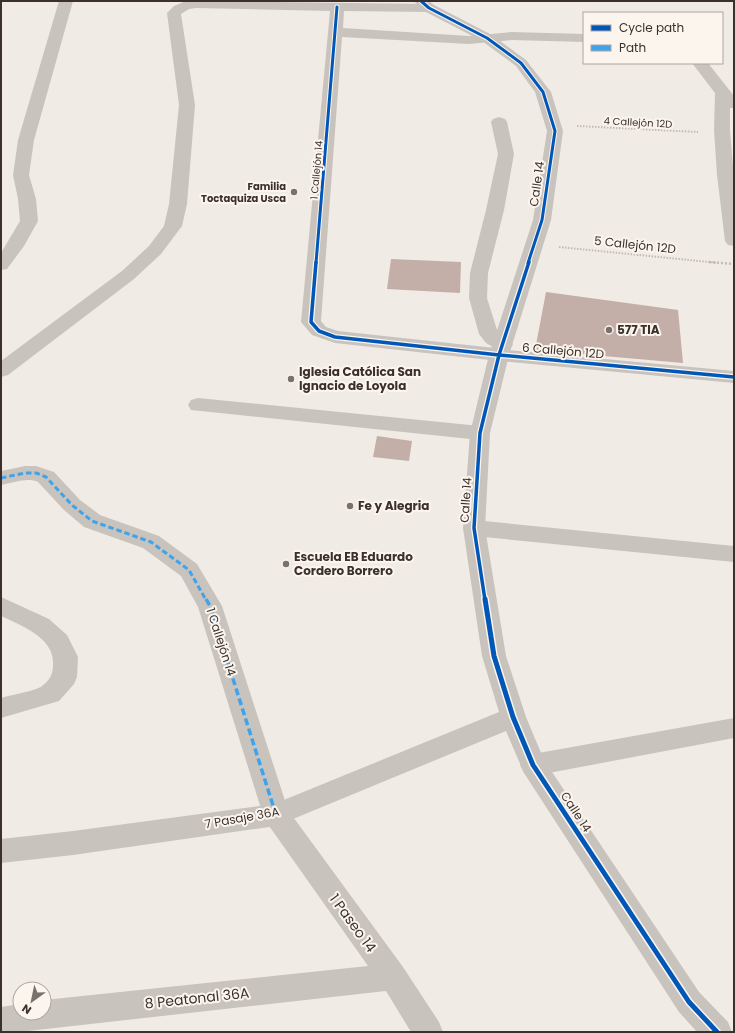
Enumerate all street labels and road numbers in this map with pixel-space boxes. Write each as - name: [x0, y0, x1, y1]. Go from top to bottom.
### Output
- street label: 4 Callejón 12D: [603, 113, 673, 132]
- street label: 1 Callejón 14: [306, 140, 327, 200]
- street label: Calle 14: [525, 160, 548, 208]
- street label: 5 Callejón 12D: [593, 232, 677, 257]
- street label: 6 Callejón 12D: [521, 338, 605, 363]
- street label: Calle 14: [455, 476, 476, 523]
- street label: 1 Callejón 14: [202, 606, 241, 679]
- street label: Calle 14: [557, 788, 596, 836]
- street label: 7 Pasaje 36A: [203, 803, 281, 832]
- street label: 1 Paseo 14: [325, 890, 381, 956]
- street label: 8 Peatonal 36A: [144, 983, 250, 1013]

